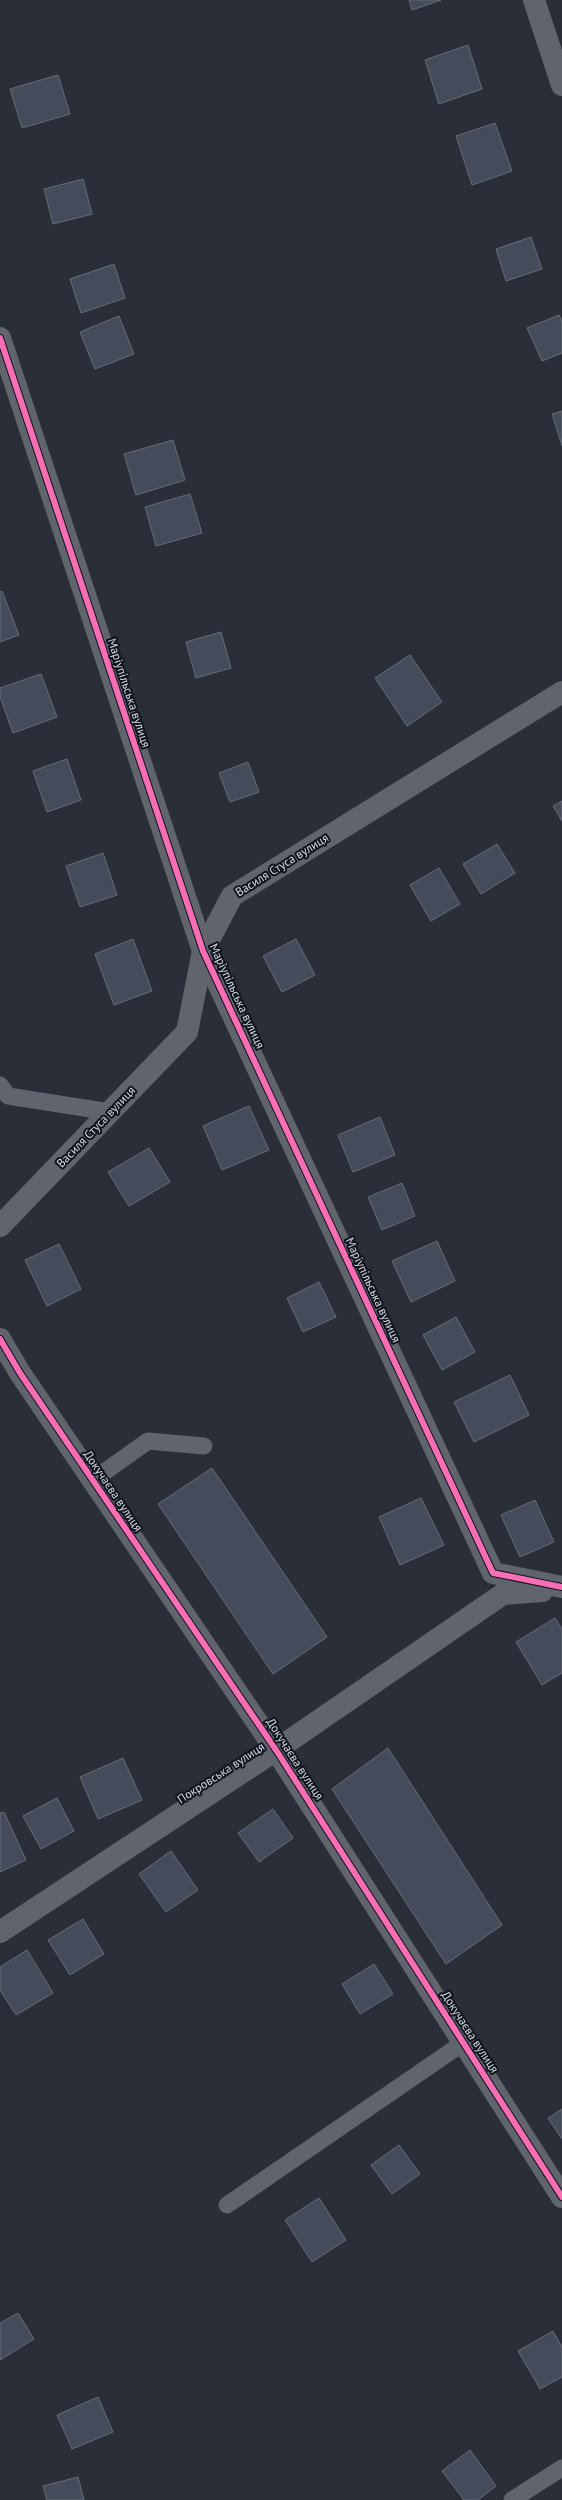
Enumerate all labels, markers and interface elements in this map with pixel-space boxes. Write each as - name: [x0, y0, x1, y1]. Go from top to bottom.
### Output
- street label: Маріупільська вулиця: [105, 636, 154, 749]
- street label: Василя Стуса вулиця: [232, 830, 331, 899]
- street label: Маріупільська вулиця: [207, 941, 268, 1051]
- street label: Василя Стуса вулиця: [53, 1083, 138, 1170]
- street label: Маріупільська вулиця: [343, 1235, 404, 1345]
- street label: Докучаєва вулиця: [81, 1447, 146, 1534]
- street label: Докучаєва вулиця: [263, 1715, 327, 1802]
- street label: Покровська вулиця: [174, 1739, 267, 1806]
- street label: Докучаєва вулиця: [438, 1988, 502, 2075]

